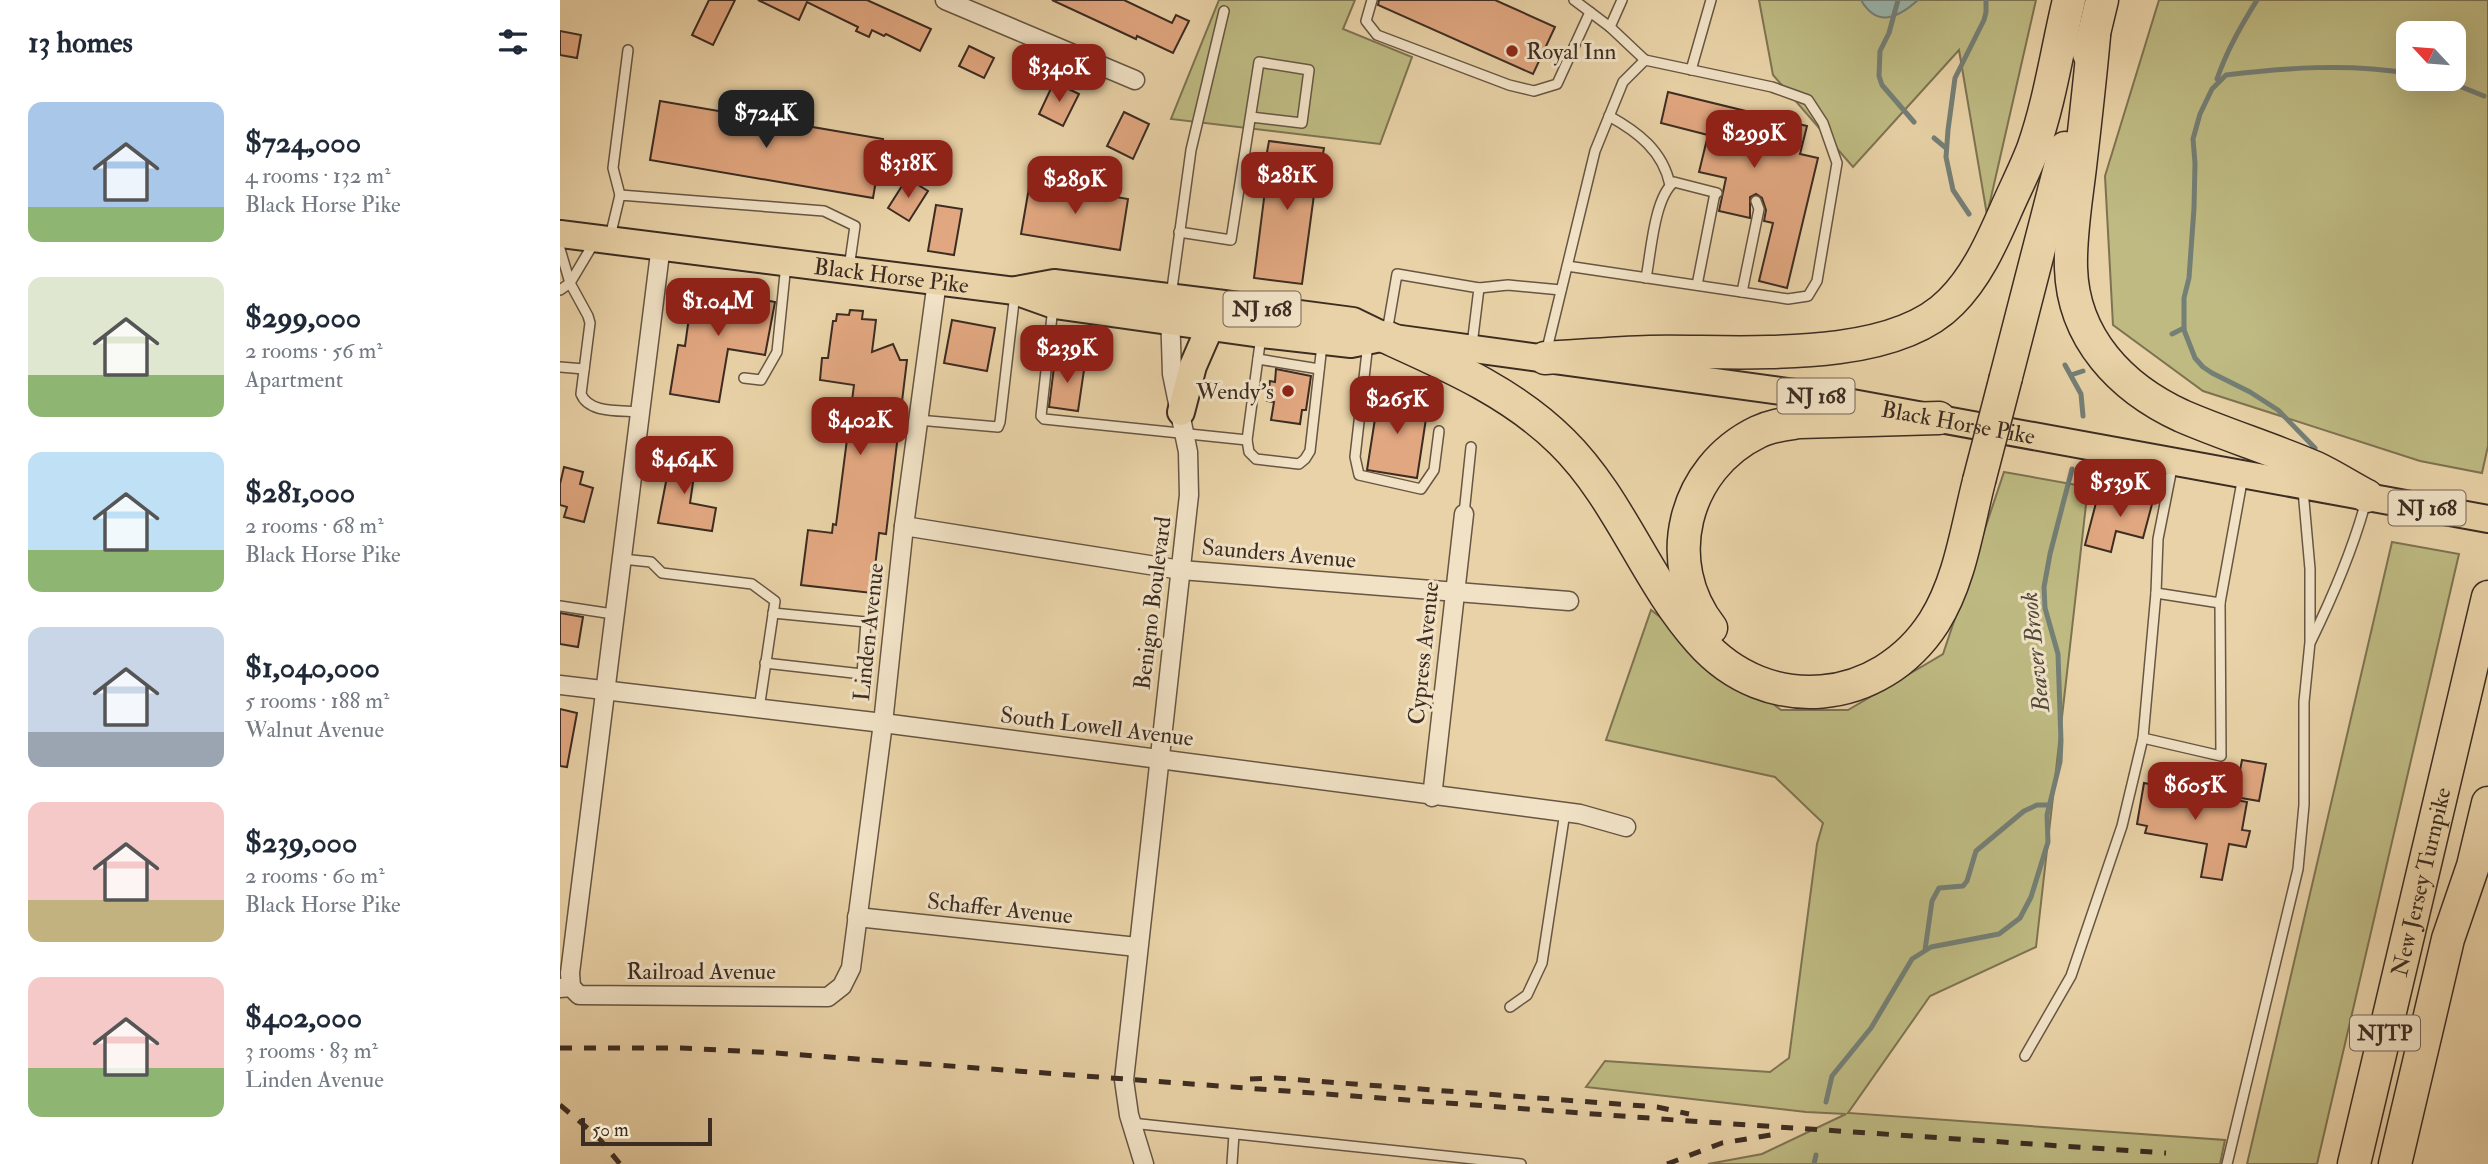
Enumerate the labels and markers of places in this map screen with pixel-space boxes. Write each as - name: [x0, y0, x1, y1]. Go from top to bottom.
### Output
- place label: Royal Inn: [1526, 37, 1617, 66]
- marker: Royal Inn: [1504, 43, 1520, 59]
- pin: $340K: [1010, 44, 1108, 104]
- pin: $724K: [717, 90, 815, 150]
- pin: $299K: [1705, 110, 1803, 170]
- pin: $318K: [859, 140, 957, 200]
- pin: $281K: [1238, 152, 1336, 212]
- pin: $289K: [1026, 156, 1124, 216]
- pin: $1.04M: [661, 278, 775, 338]
- pin: $239K: [1018, 326, 1116, 385]
- pin: $265K: [1348, 376, 1446, 436]
- place label: Wendy's: [1195, 377, 1274, 406]
- marker: Wendy's: [1280, 383, 1296, 399]
- pin: $402K: [811, 398, 909, 457]
- pin: $464K: [635, 436, 733, 496]
- pin: $539K: [2071, 460, 2169, 519]
- pin: $605K: [2146, 762, 2244, 822]

